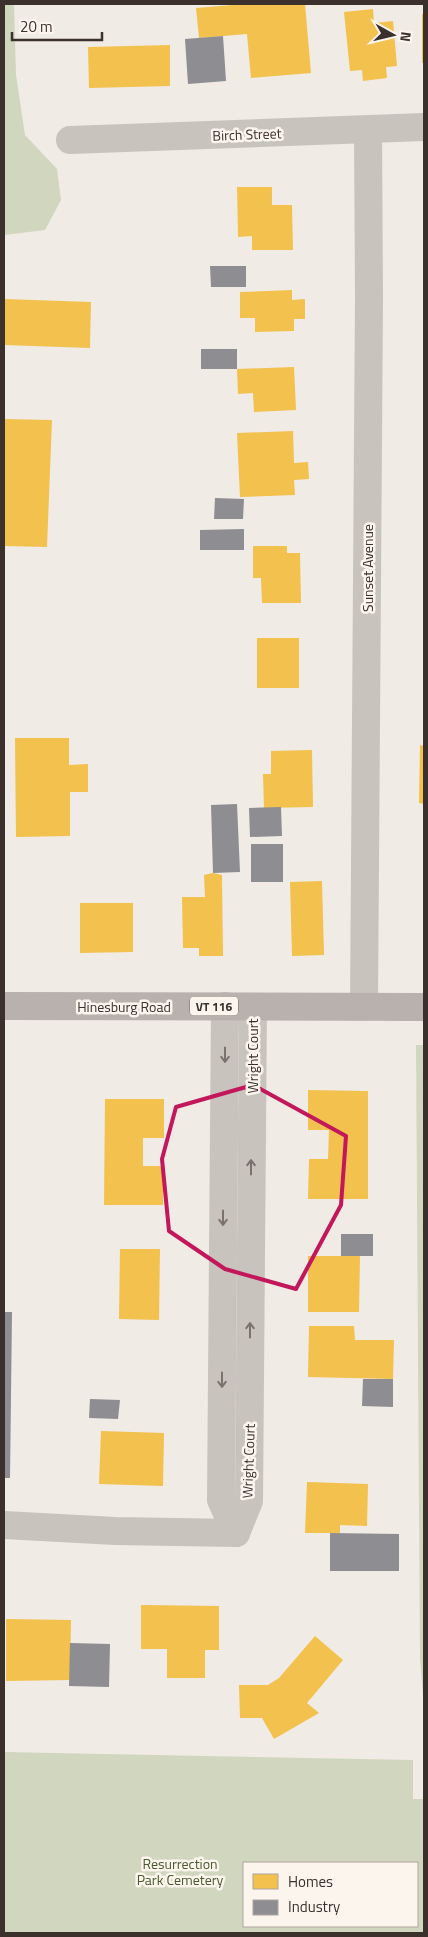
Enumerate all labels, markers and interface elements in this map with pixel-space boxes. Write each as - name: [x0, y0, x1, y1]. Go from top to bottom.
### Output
- scale bar: [12, 10, 102, 42]
- north arrow: [368, 10, 418, 60]
- text: 20 m: [20, 15, 53, 38]
- text: N: [395, 31, 417, 43]
- street label: Birch Street: [212, 122, 282, 146]
- street label: Sunset Avenue: [357, 524, 378, 612]
- street label: Hinesburg Road: [77, 996, 171, 1017]
- road number: VT 116: [190, 996, 238, 1016]
- street label: Wright Court: [242, 1019, 263, 1093]
- one-way arrow: [220, 1047, 229, 1063]
- one-way arrow: [246, 1159, 256, 1176]
- one-way arrow: [218, 1209, 228, 1225]
- one-way arrow: [245, 1322, 255, 1338]
- one-way arrow: [217, 1372, 227, 1388]
- street label: Wright Court: [236, 1423, 260, 1499]
- park label: Resurrection Park Cemetery: [137, 1853, 224, 1890]
- legend: [243, 1862, 418, 1927]
- text: Homes: [288, 1870, 333, 1893]
- text: Industry: [288, 1895, 340, 1918]

